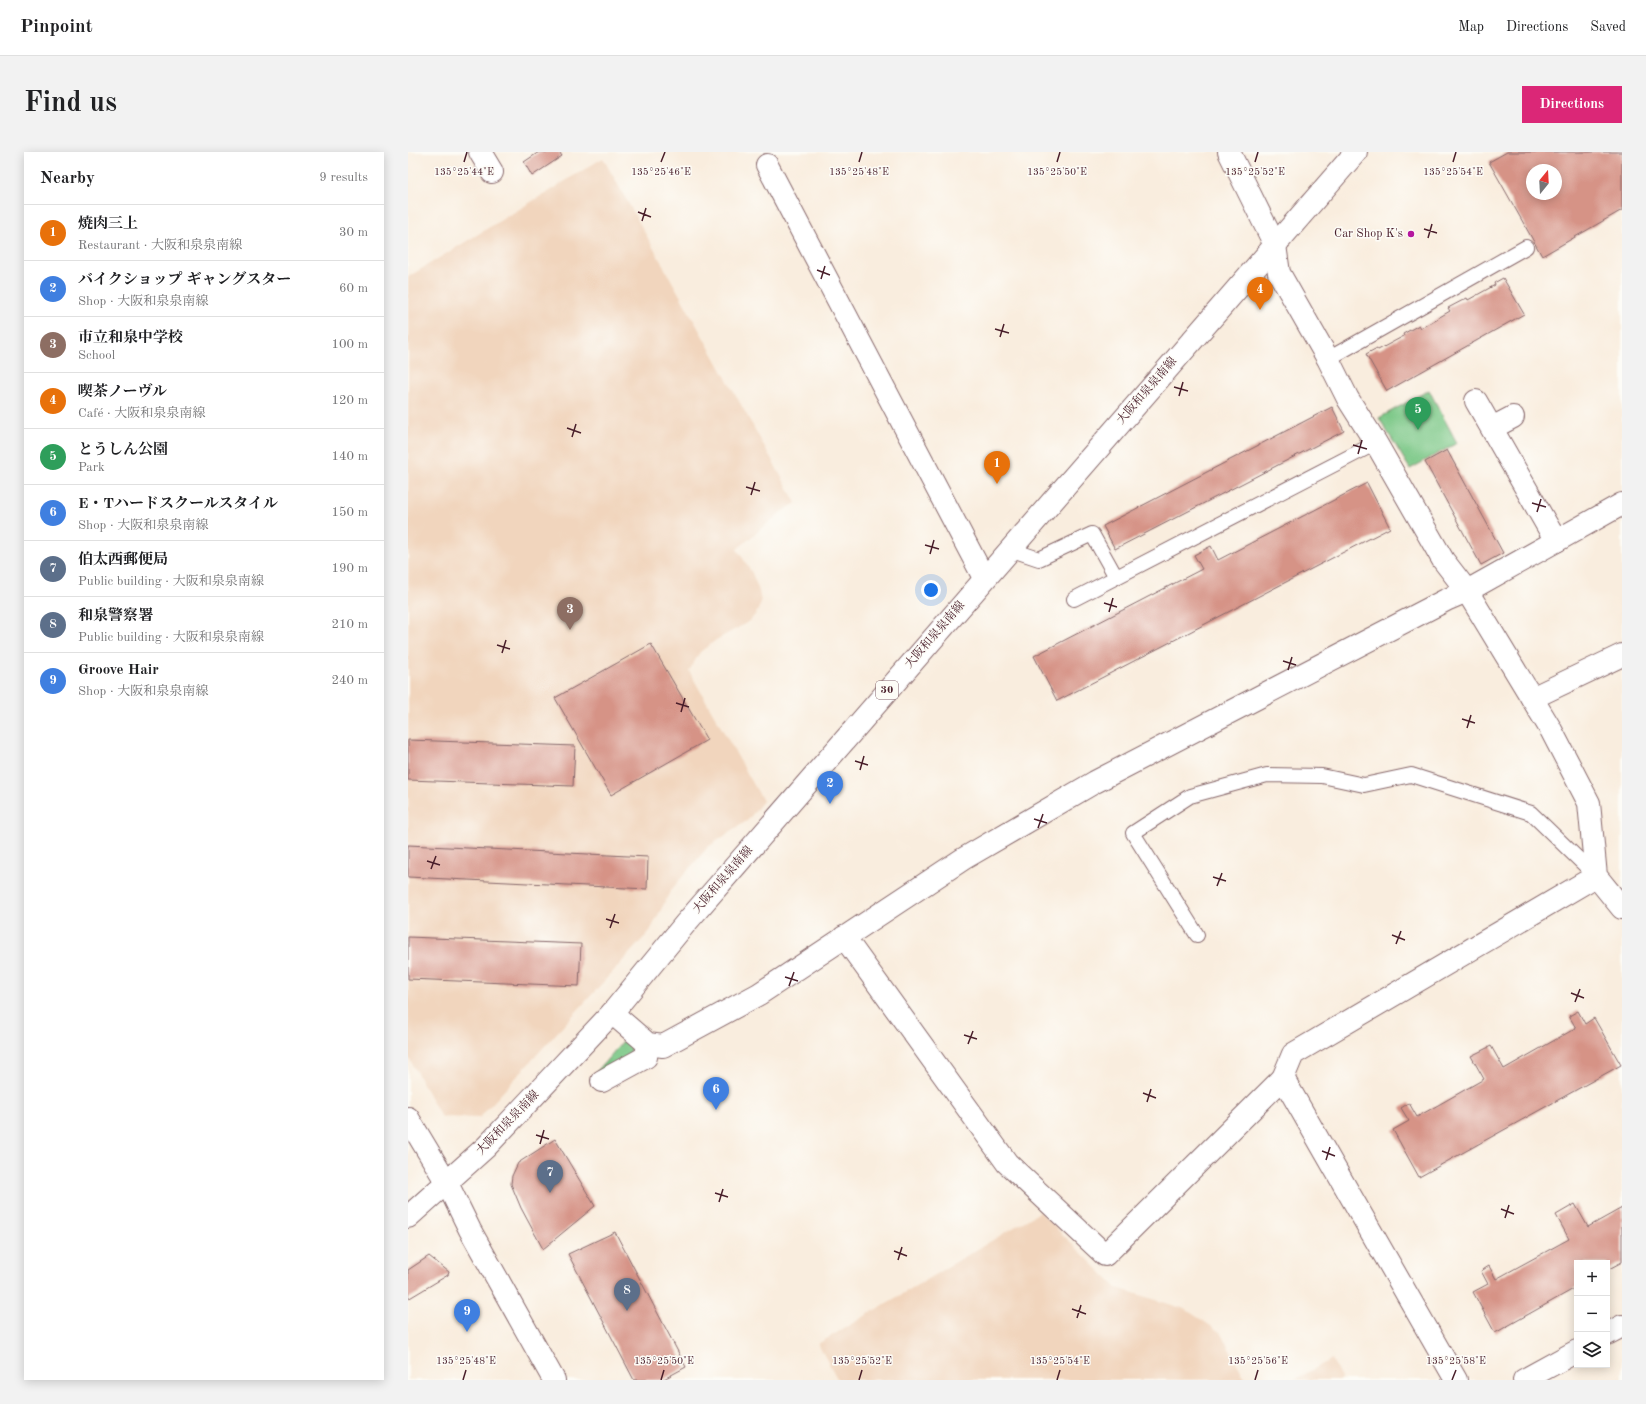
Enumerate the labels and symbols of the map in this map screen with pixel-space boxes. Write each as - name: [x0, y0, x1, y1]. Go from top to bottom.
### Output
- north arrow: [1526, 164, 1562, 200]
- text: 135°25'44"E: [434, 167, 494, 177]
- text: 135°25'46"E: [631, 167, 691, 177]
- text: 135°25'48"E: [829, 167, 889, 177]
- text: 135°25'50"E: [1027, 167, 1087, 177]
- text: 135°25'52"E: [1225, 167, 1285, 177]
- text: 135°25'54"E: [1423, 167, 1483, 177]
- place label: Car Shop K's: [1334, 228, 1403, 240]
- marker: Car Shop K's: [1406, 229, 1416, 239]
- pin: 4: [1247, 277, 1273, 310]
- street label: 大阪和泉泉南線: [1113, 354, 1179, 427]
- pin: 5: [1405, 397, 1431, 430]
- pin: 1: [984, 451, 1010, 484]
- your location: [921, 580, 941, 600]
- pin: 3: [557, 597, 583, 630]
- street label: 大阪和泉泉南線: [901, 598, 967, 671]
- road number: 30: [876, 681, 898, 699]
- pin: 2: [817, 771, 843, 804]
- street label: 大阪和泉泉南線: [689, 843, 755, 916]
- pin: 6: [703, 1077, 729, 1110]
- street label: 大阪和泉泉南線: [473, 1087, 541, 1157]
- pin: 7: [537, 1160, 563, 1193]
- pin: 8: [614, 1278, 640, 1311]
- pin: 9: [454, 1299, 480, 1332]
- text: 135°25'48"E: [436, 1356, 496, 1366]
- text: 135°25'50"E: [634, 1356, 694, 1366]
- text: 135°25'52"E: [832, 1356, 892, 1366]
- text: 135°25'54"E: [1030, 1356, 1090, 1366]
- text: 135°25'56"E: [1228, 1356, 1288, 1366]
- text: 135°25'58"E: [1426, 1356, 1486, 1366]

